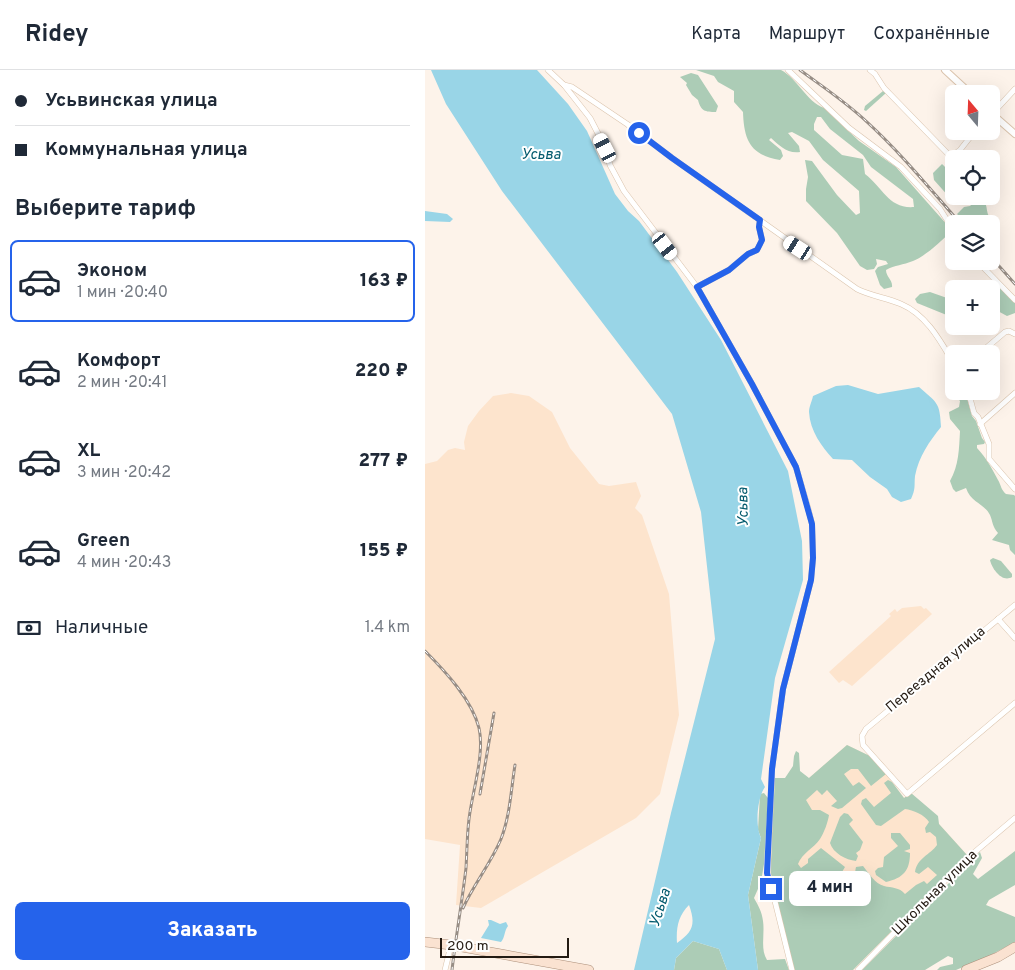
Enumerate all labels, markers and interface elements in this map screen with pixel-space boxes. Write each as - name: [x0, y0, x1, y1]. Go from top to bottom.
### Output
- text: Ridey: [25, 20, 89, 50]
- text: Карта: [691, 23, 741, 46]
- text: Маршрут: [769, 23, 845, 46]
- text: Сохранённые: [873, 23, 990, 46]
- north arrow: [945, 85, 1000, 140]
- map controls: [945, 85, 1000, 400]
- text: Усьвинская улица: [45, 89, 218, 113]
- route start: [628, 122, 650, 144]
- car: [591, 131, 618, 165]
- text: Коммунальная улица: [45, 138, 248, 162]
- water label: Усьва: [521, 146, 561, 165]
- button: locate: [945, 150, 1000, 205]
- text: Выберите тариф: [15, 196, 196, 223]
- button: layers: [945, 215, 1000, 270]
- car: [649, 230, 680, 262]
- car: [781, 234, 814, 262]
- icon: car: [17, 259, 62, 304]
- text: Эконом: [77, 259, 147, 283]
- text: 163 ₽: [360, 269, 408, 293]
- button: +: [945, 280, 1000, 335]
- text: 1 мин · 20:40: [77, 283, 168, 303]
- button: −: [945, 345, 1000, 400]
- icon: car: [17, 349, 62, 394]
- text: Комфорт: [77, 349, 160, 373]
- text: 220 ₽: [355, 359, 408, 383]
- text: 2 мин · 20:41: [77, 373, 168, 393]
- icon: car: [17, 439, 62, 484]
- text: XL: [77, 439, 100, 463]
- text: 277 ₽: [359, 449, 408, 473]
- text: 3 мин · 20:42: [77, 463, 171, 483]
- water label: Усьва: [734, 487, 754, 527]
- icon: car: [17, 529, 62, 574]
- text: Green: [77, 529, 130, 553]
- text: 155 ₽: [360, 539, 408, 563]
- text: 4 мин · 20:43: [77, 553, 171, 573]
- icon: cash: [15, 614, 43, 642]
- text: Наличные: [55, 616, 148, 640]
- text: 1.4 km: [365, 618, 410, 638]
- street label: Переездная улица: [883, 623, 989, 717]
- street label: Школьная улица: [889, 847, 981, 939]
- callout: 4 мин: [789, 872, 871, 906]
- route end: [760, 878, 782, 900]
- text: 4 мин: [807, 878, 853, 898]
- water label: Усьва: [646, 886, 676, 930]
- button: Заказать: [15, 902, 410, 960]
- scale bar: [440, 935, 569, 958]
- text: 200 m: [447, 938, 489, 955]

